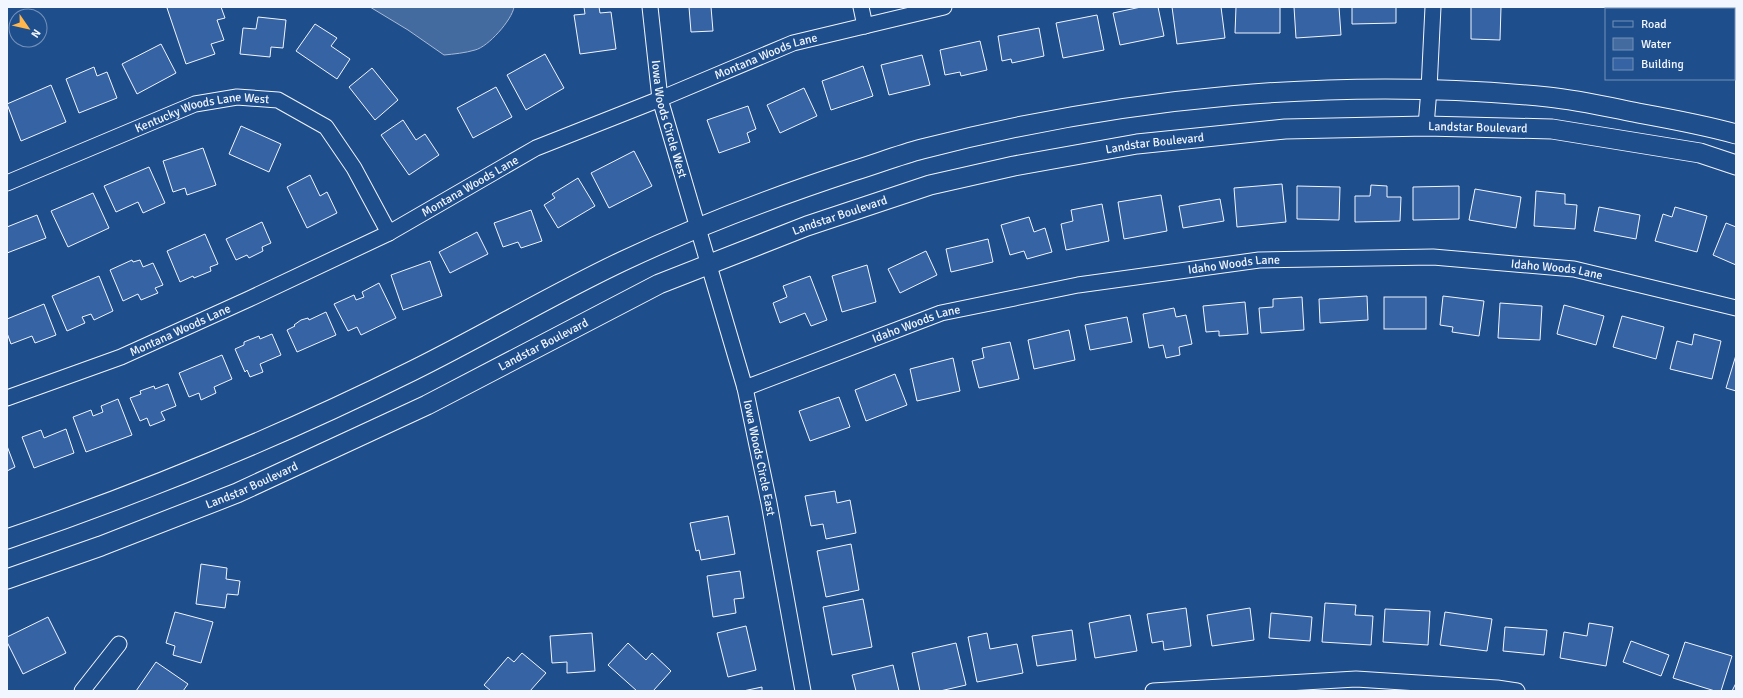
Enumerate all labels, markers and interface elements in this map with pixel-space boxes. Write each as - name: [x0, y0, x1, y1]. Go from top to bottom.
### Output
- north arrow: [8, 8, 48, 48]
- legend: [1605, 8, 1735, 80]
- text: Road: [1641, 17, 1667, 32]
- text: N: [28, 27, 43, 40]
- street label: Montana Woods Lane: [712, 30, 819, 83]
- text: Water: [1641, 37, 1672, 52]
- text: Building: [1641, 57, 1684, 72]
- street label: Iowa Woods Circle West: [648, 59, 690, 180]
- street label: Kentucky Woods Lane West: [133, 89, 270, 136]
- street label: Landstar Boulevard: [1428, 119, 1528, 136]
- street label: Landstar Boulevard: [1104, 130, 1205, 157]
- street label: Montana Woods Lane: [419, 152, 521, 220]
- street label: Landstar Boulevard: [790, 192, 889, 239]
- street label: Idaho Woods Lane: [1187, 252, 1280, 277]
- street label: Idaho Woods Lane: [1510, 256, 1604, 283]
- street label: Montana Woods Lane: [127, 301, 233, 360]
- street label: Idaho Woods Lane: [870, 302, 962, 346]
- street label: Landstar Boulevard: [496, 315, 591, 374]
- street label: Iowa Woods Circle East: [740, 398, 779, 517]
- street label: Landstar Boulevard: [203, 458, 300, 512]

